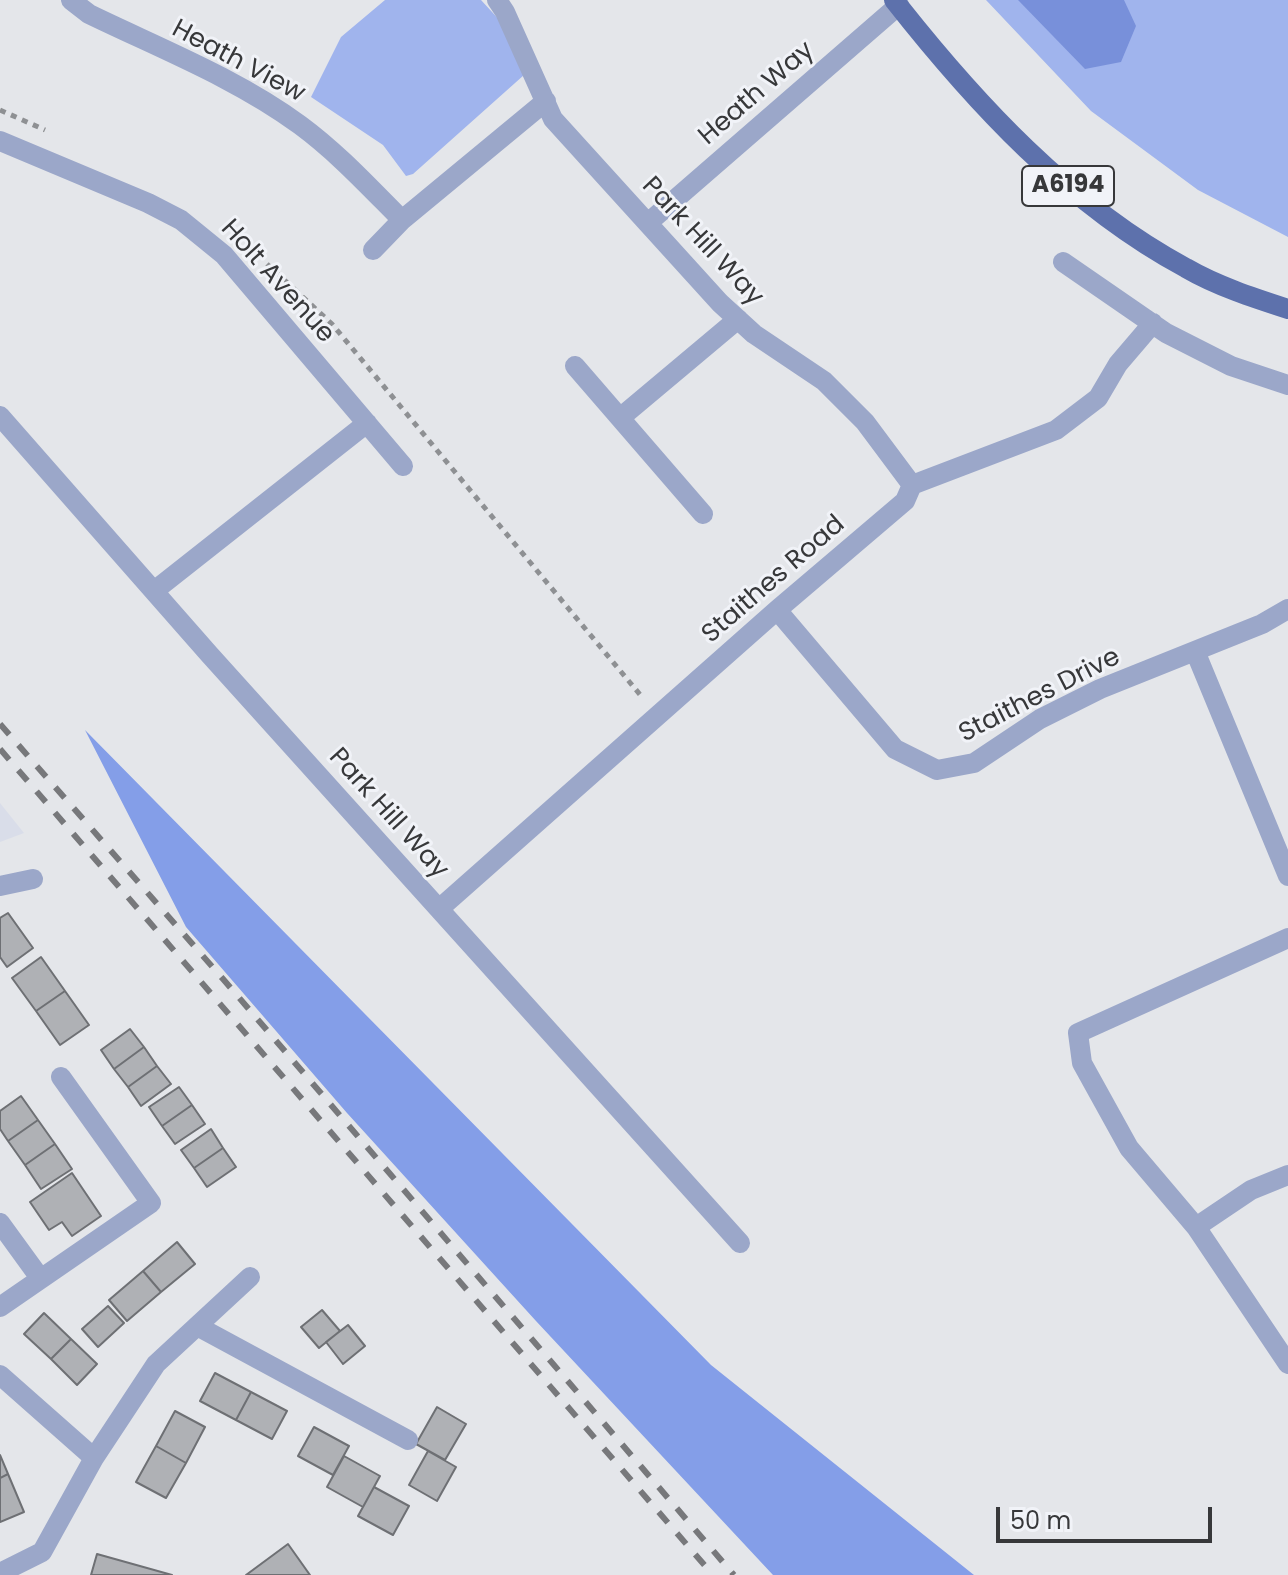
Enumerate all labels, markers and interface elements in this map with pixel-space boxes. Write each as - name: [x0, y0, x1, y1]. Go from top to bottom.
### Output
- street label: Heath View: [166, 14, 310, 110]
- street label: Heath Way: [693, 36, 821, 152]
- road number: A6194: [1022, 166, 1114, 206]
- street label: Park Hill Way: [635, 171, 769, 313]
- street label: Holt Avenue: [214, 214, 340, 350]
- street label: Staithes Road: [696, 509, 852, 651]
- street label: Staithes Drive: [954, 642, 1126, 750]
- street label: Park Hill Way: [321, 742, 455, 886]
- scale bar: [1000, 1491, 1216, 1541]
- text: 50 m: [1010, 1504, 1071, 1537]

